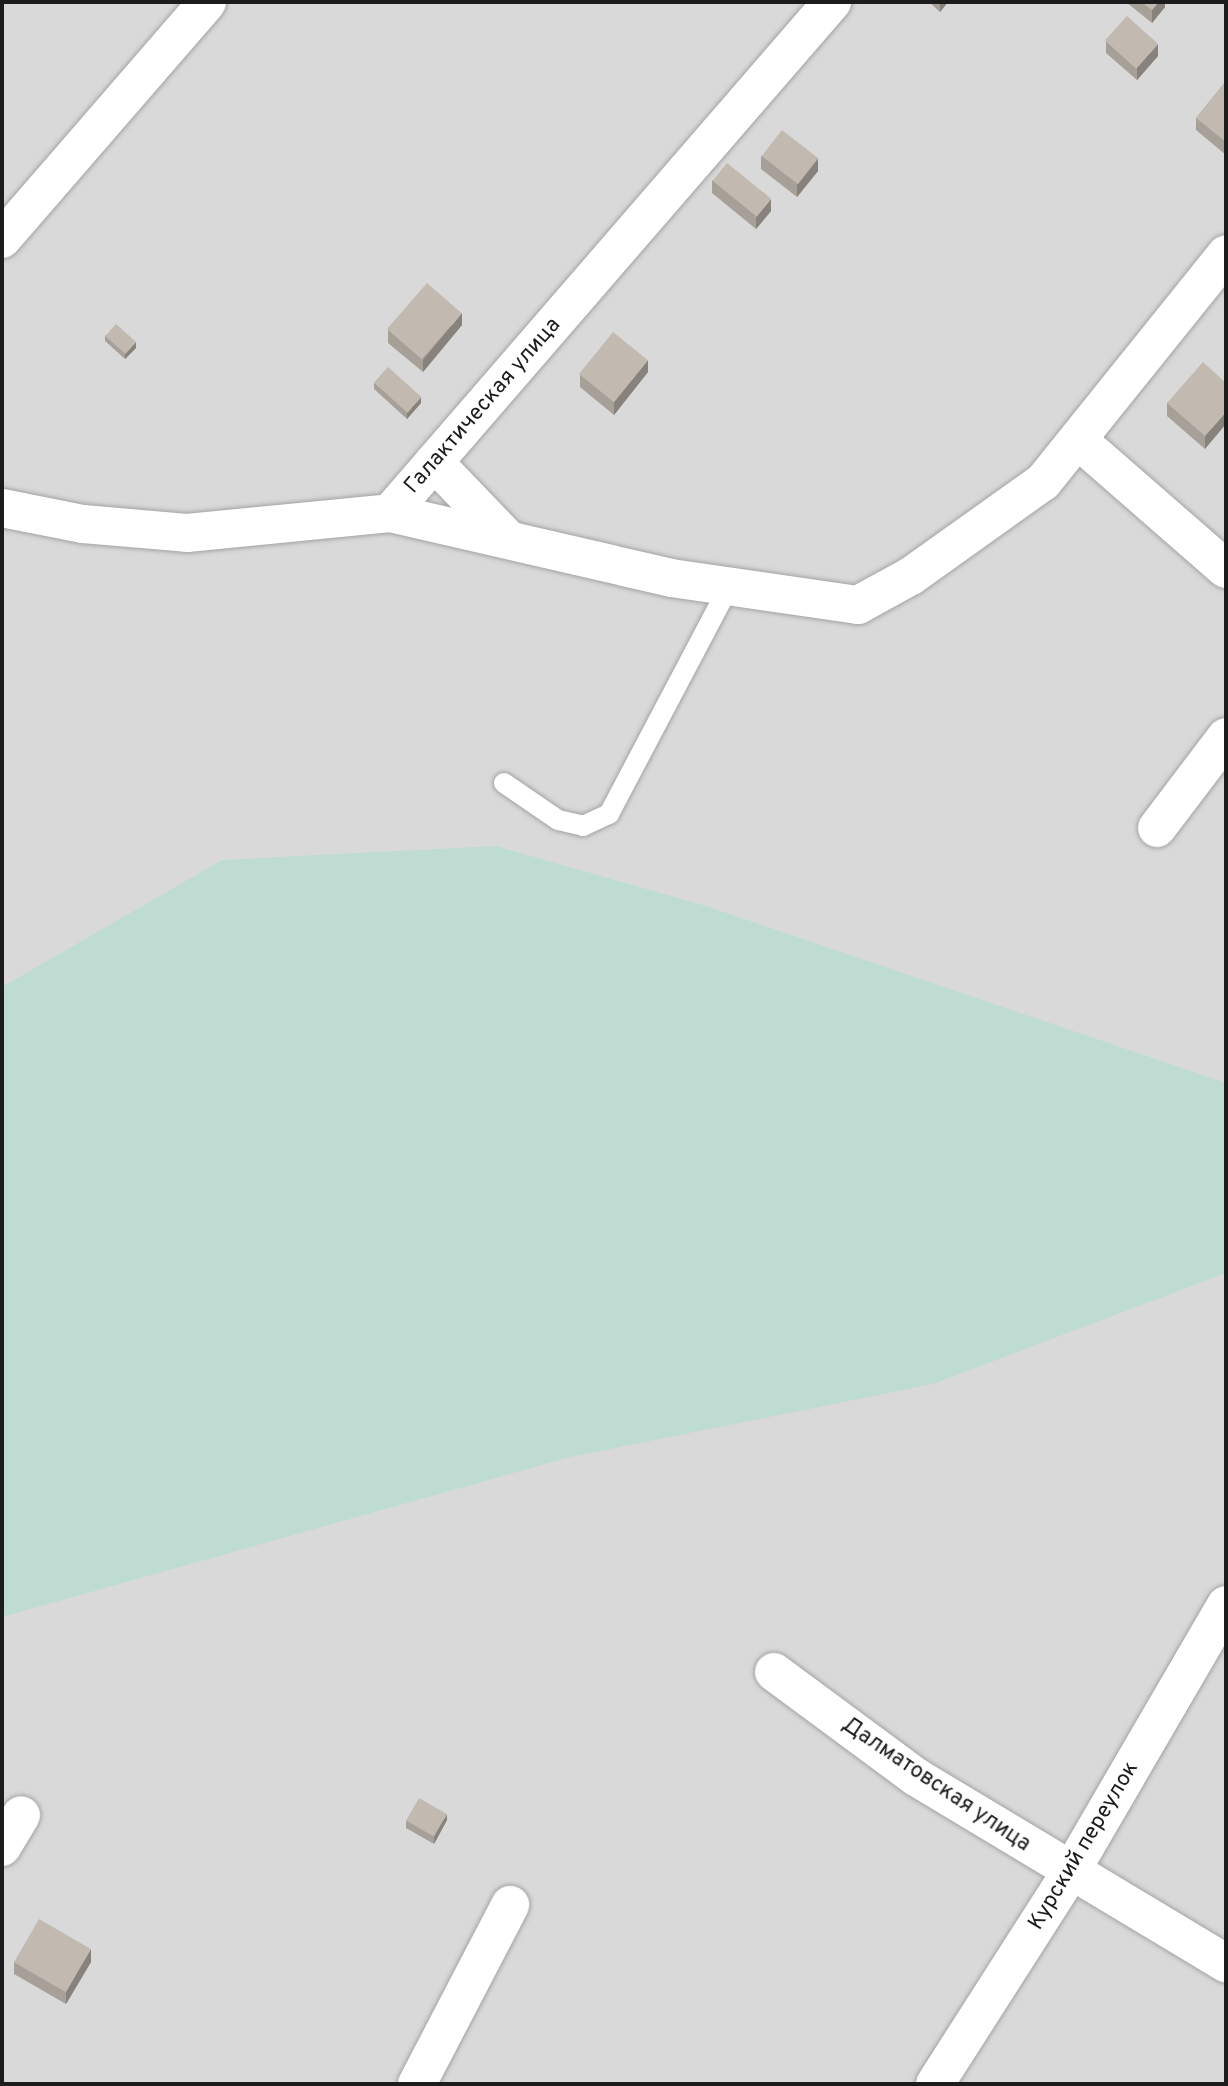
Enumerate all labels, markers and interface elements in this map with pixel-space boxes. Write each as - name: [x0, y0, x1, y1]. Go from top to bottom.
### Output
- street label: Галактическая улица: [399, 313, 567, 499]
- street label: Далматовская улица: [837, 1712, 1035, 1858]
- street label: Курский переулок: [1023, 1757, 1145, 1935]

